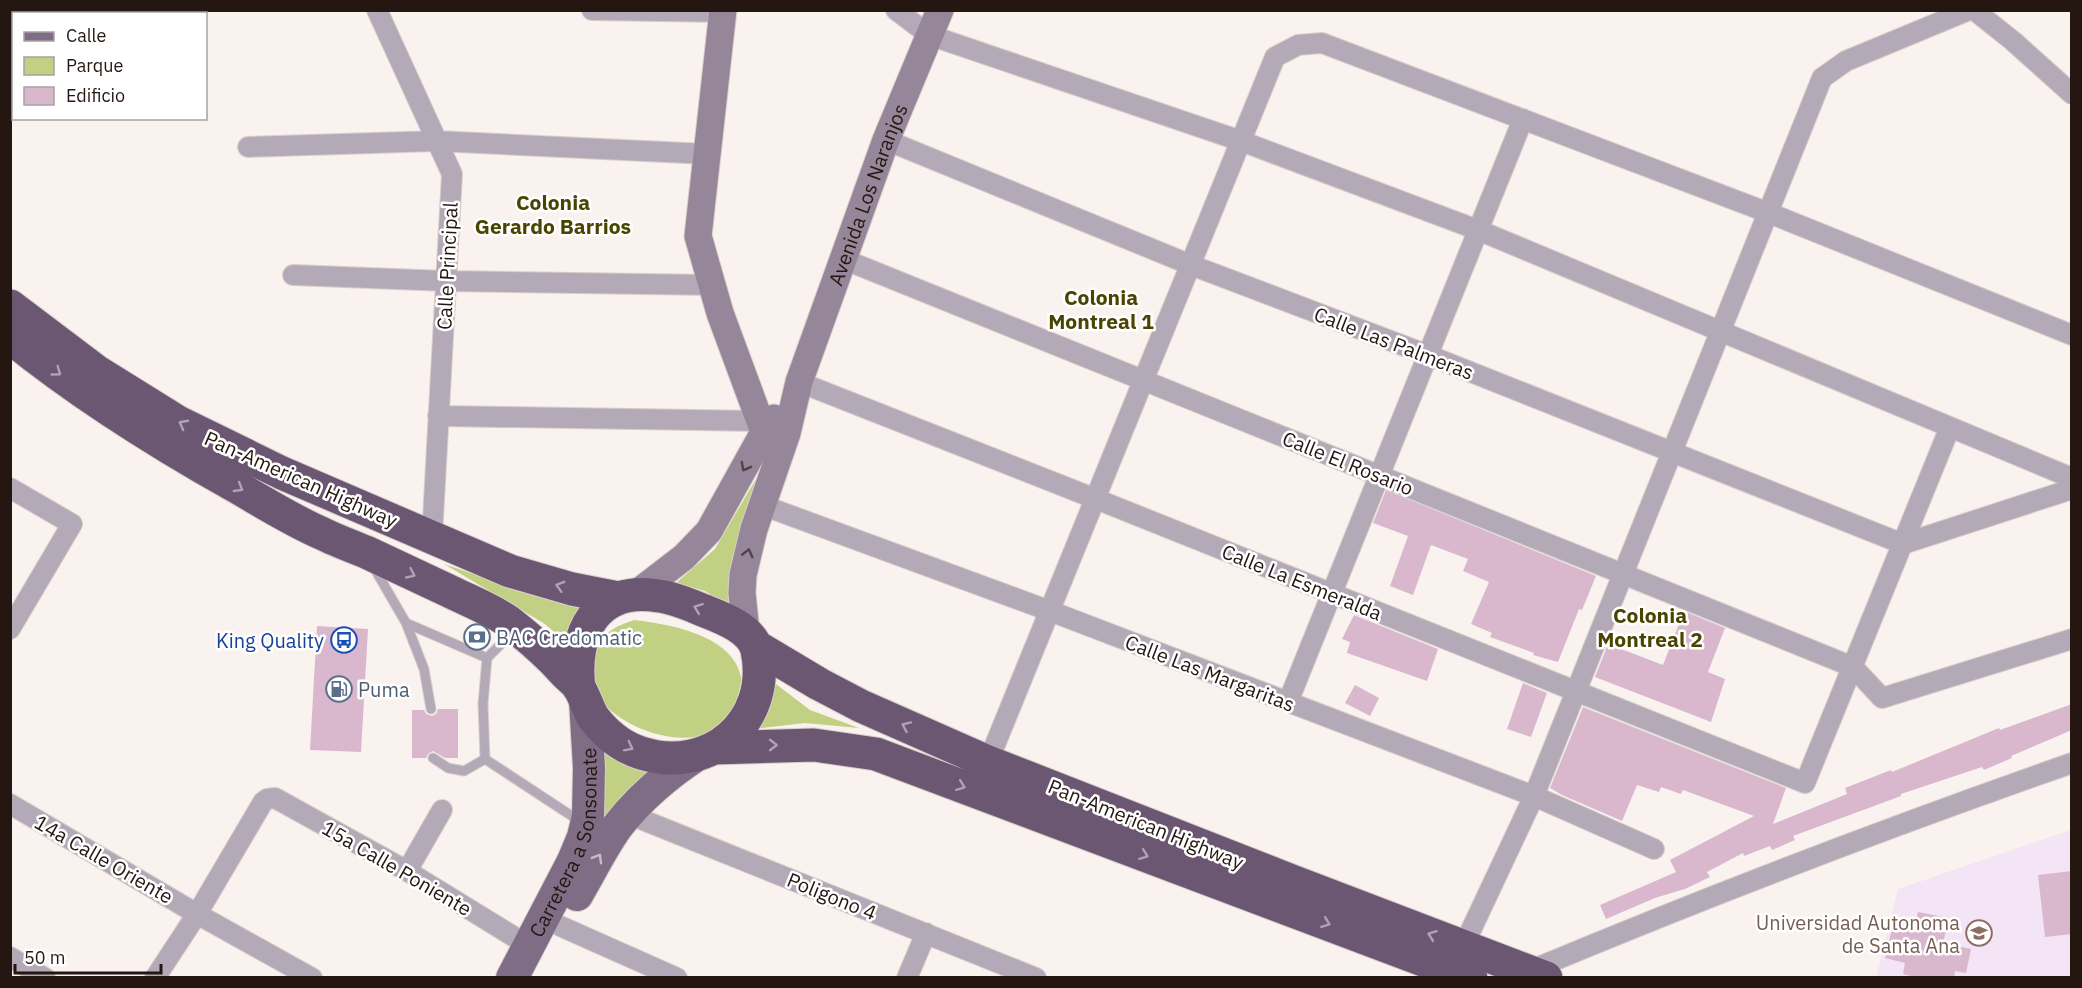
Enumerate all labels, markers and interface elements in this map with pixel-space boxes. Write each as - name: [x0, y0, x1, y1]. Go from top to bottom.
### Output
- legend: [12, 12, 207, 120]
- text: Calle: [66, 24, 106, 47]
- text: Parque: [66, 54, 124, 77]
- text: Edificio: [66, 84, 125, 107]
- street label: Avenida Los Naranjos: [821, 99, 913, 289]
- district label: Colonia Gerardo Barrios: [475, 188, 631, 240]
- street label: Calle Principal: [430, 201, 464, 331]
- district label: Colonia Montreal 1: [1048, 283, 1154, 335]
- street label: Calle Las Palmeras: [1310, 300, 1478, 386]
- one-way arrow: [50, 365, 61, 376]
- one-way arrow: [179, 420, 190, 432]
- street label: Pan-American Highway: [200, 424, 402, 534]
- street label: Calle El Rosario: [1278, 424, 1418, 502]
- one-way arrow: [741, 461, 752, 471]
- one-way arrow: [233, 481, 243, 492]
- street label: Calle La Esmeralda: [1218, 538, 1386, 627]
- one-way arrow: [741, 548, 754, 558]
- one-way arrow: [405, 566, 416, 578]
- one-way arrow: [555, 581, 566, 593]
- district label: Colonia Montreal 2: [1597, 601, 1703, 653]
- one-way arrow: [693, 603, 704, 615]
- bank icon: BAC Credomatic: [462, 622, 492, 652]
- place label: BAC Credomatic: [496, 624, 642, 651]
- bus stop icon: King Quality: [329, 625, 359, 655]
- place label: King Quality: [216, 627, 324, 654]
- street label: Calle Las Margaritas: [1121, 628, 1299, 718]
- fuel station icon: Puma: [324, 674, 354, 704]
- place label: Puma: [358, 676, 410, 703]
- one-way arrow: [902, 721, 913, 733]
- one-way arrow: [768, 739, 777, 751]
- one-way arrow: [623, 740, 633, 751]
- street label: Carretera a Sonsonate: [522, 747, 603, 942]
- street label: Pan-American Highway: [1044, 772, 1248, 876]
- one-way arrow: [955, 779, 966, 791]
- street label: 14a Calle Oriente: [30, 808, 178, 910]
- street label: 15a Calle Poniente: [317, 814, 477, 922]
- one-way arrow: [1138, 847, 1149, 860]
- one-way arrow: [591, 854, 603, 864]
- street label: Poligono 4: [783, 866, 881, 926]
- place label: Universidad Autonoma de Santa Ana: [1756, 909, 1960, 959]
- one-way arrow: [1320, 916, 1331, 928]
- school or university icon: Universidad Autonoma de Santa Ana: [1964, 918, 1994, 948]
- one-way arrow: [1427, 930, 1438, 942]
- scale bar: [15, 937, 160, 975]
- text: 50 m: [24, 946, 66, 969]

